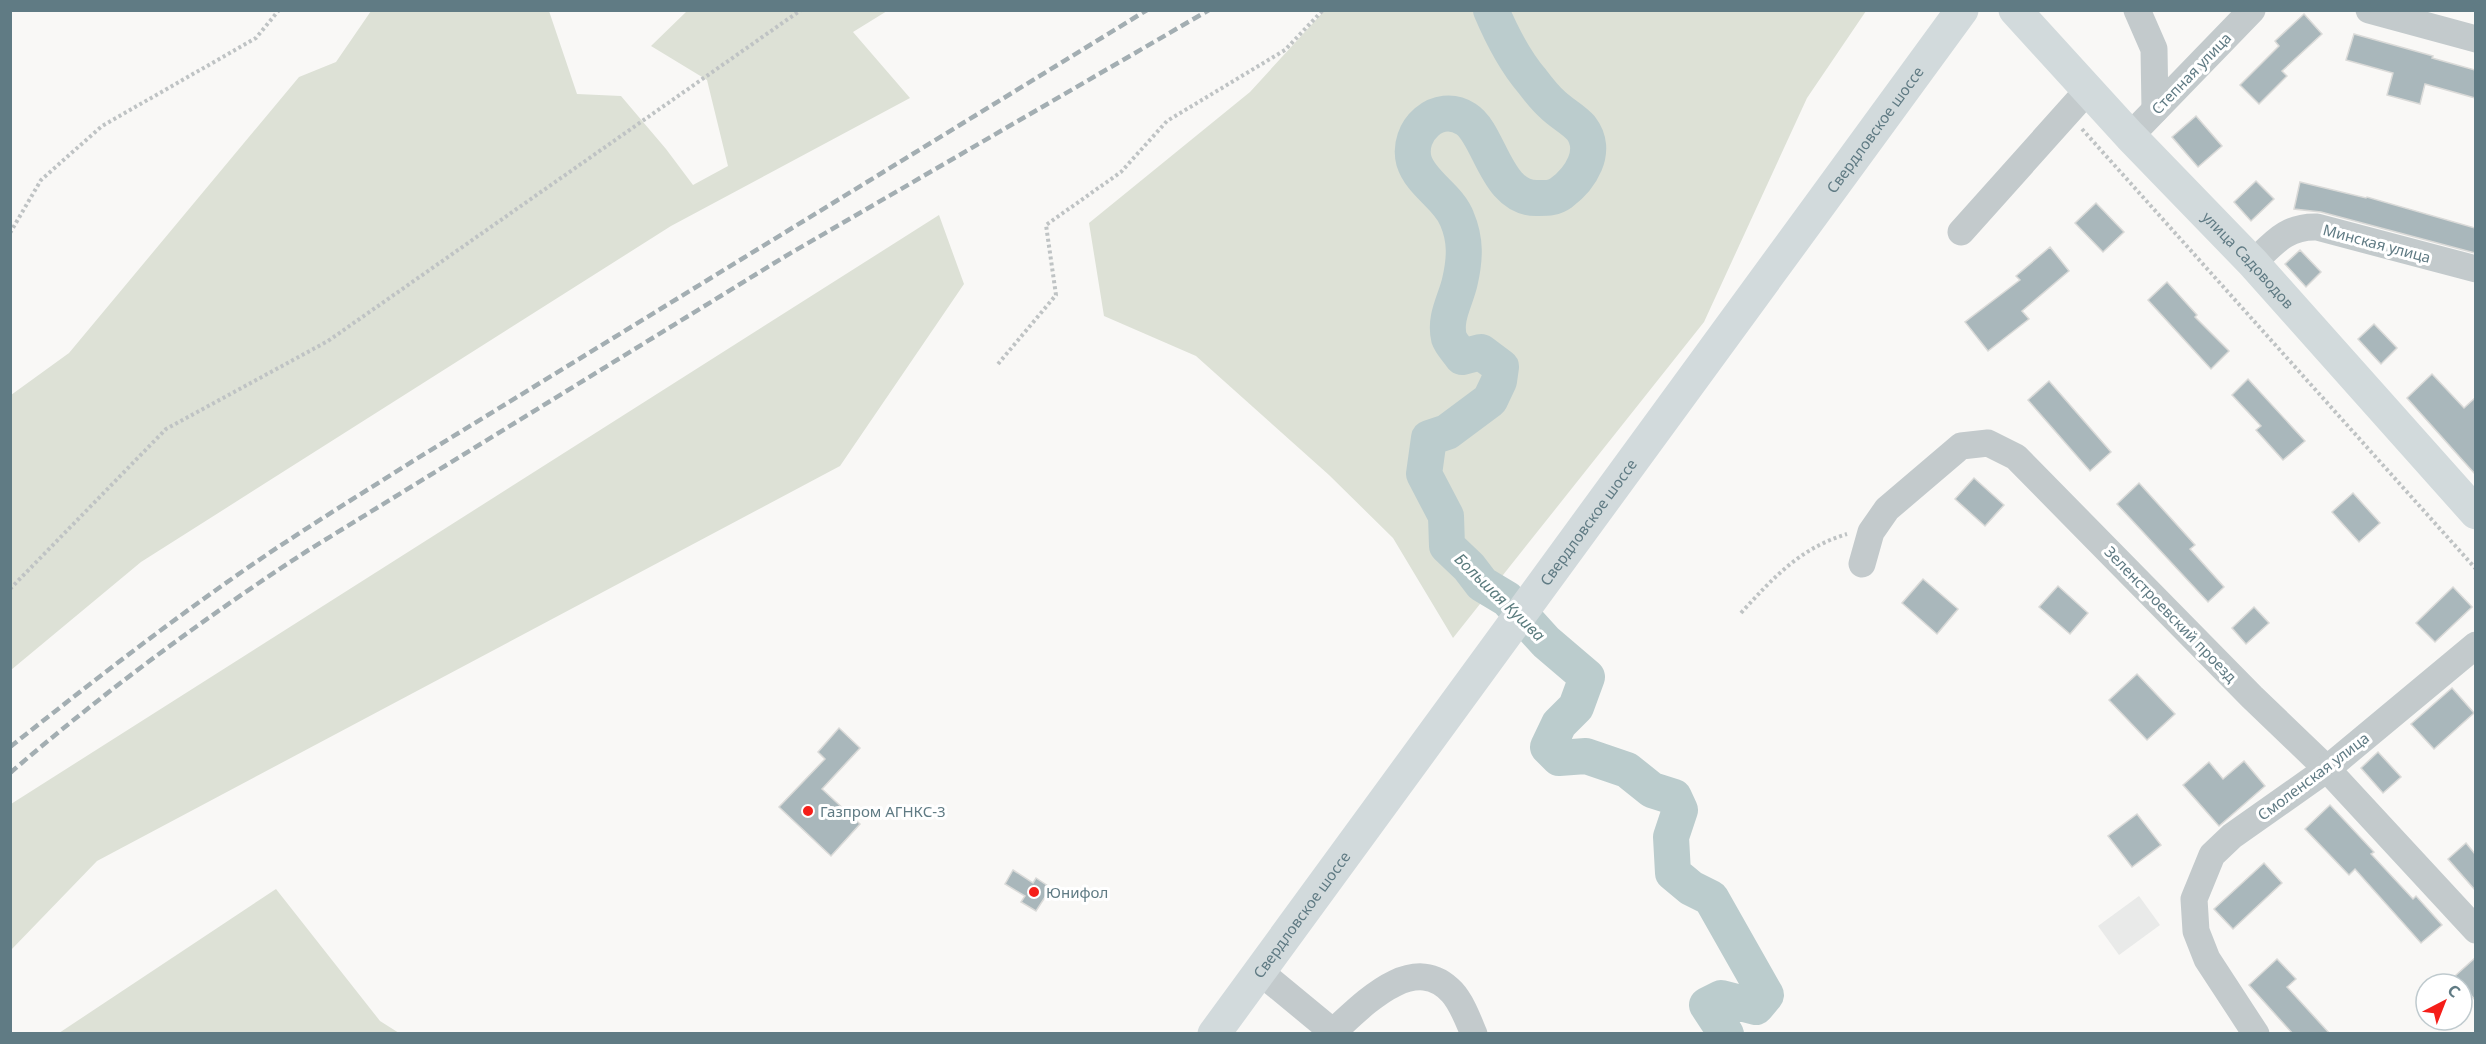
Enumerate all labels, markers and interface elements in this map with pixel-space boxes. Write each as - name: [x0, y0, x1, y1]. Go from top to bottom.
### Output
- street label: Степная улица: [2147, 28, 2235, 118]
- street label: Свердловское шоссе: [1822, 62, 1928, 197]
- street label: улица Садоводов: [2198, 207, 2299, 313]
- street label: Минская улица: [2321, 219, 2433, 267]
- street label: Свердловское шоссе: [1535, 455, 1641, 589]
- street label: Зеленстроевский проезд: [2101, 542, 2241, 686]
- water label: Большая Кушва: [1450, 548, 1550, 646]
- street label: Смоленская улица: [2253, 727, 2373, 825]
- place label: Газпром АГНКС-3: [820, 801, 946, 821]
- marker: Газпром АГНКС-3: [801, 804, 815, 818]
- street label: Свердловское шоссе: [1248, 847, 1354, 982]
- place label: Юнифол: [1046, 882, 1108, 902]
- marker: Юнифол: [1027, 885, 1041, 899]
- north arrow: [2414, 972, 2474, 1032]
- text: С: [2443, 979, 2465, 1002]

